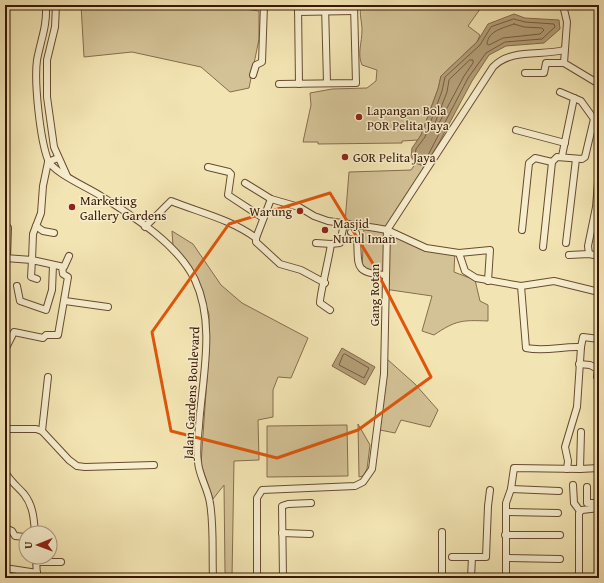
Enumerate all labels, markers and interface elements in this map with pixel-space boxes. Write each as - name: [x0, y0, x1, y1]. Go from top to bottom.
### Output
- place label: Lapangan Bola POR Pelita Jaya: [367, 101, 450, 135]
- marker: Lapangan Bola POR Pelita Jaya: [354, 112, 364, 122]
- place label: GOR Pelita Jaya: [353, 148, 436, 167]
- marker: GOR Pelita Jaya: [340, 152, 350, 162]
- place label: Marketing Gallery Gardens: [80, 191, 166, 225]
- marker: Marketing Gallery Gardens: [67, 202, 77, 212]
- place label: Warung: [249, 202, 293, 221]
- marker: Warung: [295, 206, 305, 216]
- place label: Masjid Nurul Iman: [333, 214, 396, 248]
- marker: Masjid Nurul Iman: [320, 225, 330, 235]
- street label: Gang Rotan: [365, 263, 384, 326]
- street label: Jalan Gardens Boulevard: [178, 326, 204, 462]
- north arrow: [18, 525, 58, 565]
- text: U: [20, 541, 36, 549]

